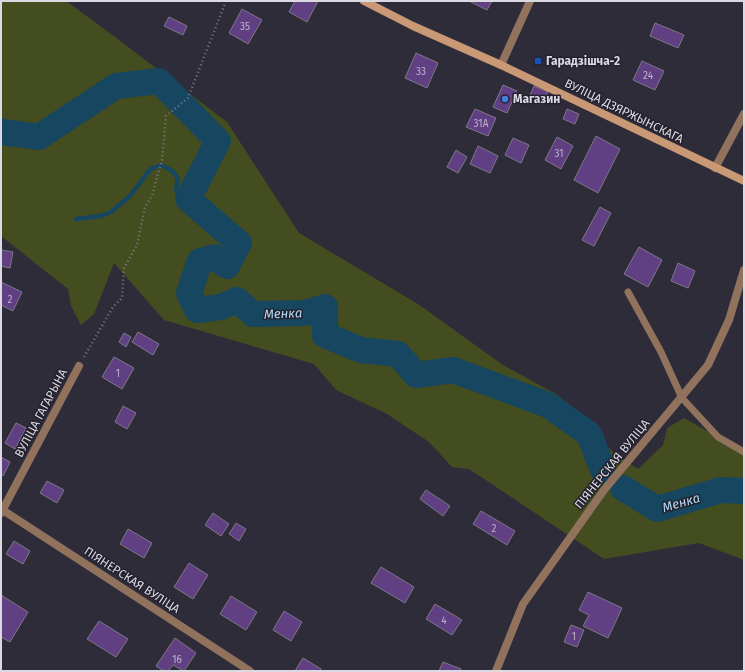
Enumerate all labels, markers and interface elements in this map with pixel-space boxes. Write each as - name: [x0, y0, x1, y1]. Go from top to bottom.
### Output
- house number: 35: [240, 21, 250, 33]
- place label: Гарадзішча-2: [546, 54, 620, 68]
- marker: Гарадзішча-2: [533, 56, 543, 66]
- house number: 33: [416, 66, 426, 78]
- house number: 24: [643, 70, 654, 82]
- street label: ВУЛІЦА ДЗЯРЖЫНСКАГА: [562, 76, 686, 146]
- place label: Магазин: [513, 92, 560, 106]
- marker: Магазин: [500, 94, 510, 104]
- house number: 31А: [474, 118, 489, 130]
- house number: 31: [554, 148, 564, 160]
- house number: 2: [8, 294, 13, 306]
- water label: Менка: [263, 305, 303, 322]
- street label: ВУЛІЦА ГАГАРЫНА: [12, 366, 70, 460]
- house number: 1: [116, 368, 120, 380]
- street label: ПІЯНЕРСКАЯ ВУЛІЦА: [572, 416, 652, 512]
- water label: Менка: [661, 490, 702, 515]
- house number: 2: [492, 523, 497, 535]
- street label: ПІЯНЕРСКАЯ ВУЛІЦА: [82, 544, 182, 616]
- house number: 4: [441, 615, 447, 627]
- house number: 1: [572, 631, 576, 643]
- house number: 16: [172, 654, 182, 666]

